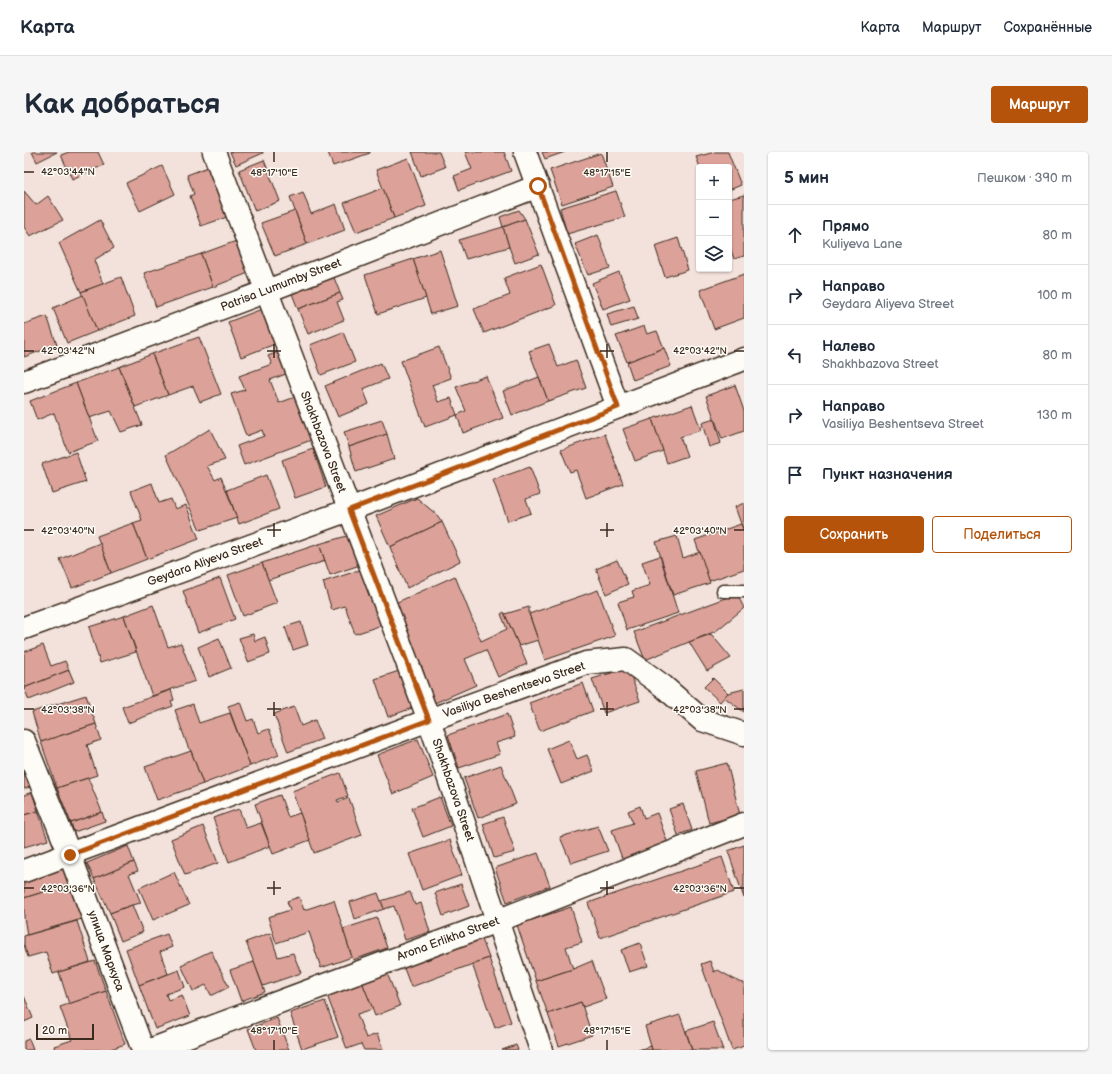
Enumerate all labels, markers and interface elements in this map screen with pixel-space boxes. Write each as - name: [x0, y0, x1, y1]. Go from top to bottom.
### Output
- text: Карта: [20, 16, 74, 39]
- text: Карта: [861, 19, 900, 36]
- text: Маршрут: [922, 19, 982, 36]
- text: Сохранённые: [1004, 19, 1092, 36]
- button: Маршрут: [991, 86, 1088, 123]
- text: Как добраться: [24, 88, 221, 121]
- map controls: [696, 164, 732, 272]
- button: +: [696, 164, 732, 200]
- text: 42°03'44"N: [41, 166, 95, 178]
- text: 48°17'10"E: [250, 167, 298, 179]
- text: 48°17'15"E: [583, 167, 631, 179]
- text: 5 мин: [784, 168, 829, 188]
- text: Пешком · 390 m: [977, 170, 1072, 186]
- route start: [529, 177, 547, 195]
- button: −: [696, 200, 732, 236]
- text: Прямо: [822, 217, 869, 236]
- icon: ahead: [784, 224, 806, 246]
- text: 80 m: [1043, 227, 1072, 243]
- button: layers: [696, 236, 732, 272]
- text: Kuliyeva Lane: [822, 236, 902, 252]
- street label: Patrisa Lumumby Street: [219, 255, 344, 315]
- text: Направо: [822, 277, 885, 296]
- icon: right: [784, 284, 806, 306]
- text: 100 m: [1037, 287, 1072, 303]
- text: Geydara Aliyeva Street: [822, 296, 954, 312]
- text: Налево: [822, 337, 875, 356]
- icon: left: [784, 344, 806, 366]
- text: 42°03'42"N: [41, 345, 95, 357]
- text: 42°03'42"N: [673, 345, 727, 357]
- text: 80 m: [1043, 347, 1072, 363]
- text: Shakhbazova Street: [822, 356, 939, 372]
- street label: Shakhbazova Street: [297, 389, 349, 495]
- text: Направо: [822, 397, 885, 416]
- icon: right: [784, 404, 806, 426]
- text: 130 m: [1037, 407, 1072, 423]
- text: Vasiliya Beshentseva Street: [822, 416, 984, 432]
- icon: arrive: [784, 464, 806, 486]
- text: Пункт назначения: [822, 465, 953, 484]
- button: Сохранить: [784, 516, 924, 553]
- button: Поделиться: [932, 516, 1072, 553]
- text: 42°03'40"N: [41, 525, 95, 537]
- text: 42°03'40"N: [673, 525, 727, 537]
- street label: Geydara Aliyeva Street: [145, 534, 265, 590]
- street label: Vasiliya Beshentseva Street: [441, 658, 587, 721]
- text: 42°03'38"N: [41, 704, 95, 716]
- text: 42°03'38"N: [673, 704, 727, 716]
- street label: Shakhbazova Street: [428, 737, 478, 844]
- route end: [61, 846, 79, 864]
- text: 42°03'36"N: [41, 883, 95, 895]
- text: 42°03'36"N: [673, 883, 727, 895]
- street label: улица Маркуса: [84, 908, 128, 994]
- street label: Arona Erlikha Street: [395, 913, 502, 965]
- scale bar: [36, 1022, 94, 1041]
- text: 20 m: [42, 1024, 67, 1037]
- text: 48°17'10"E: [250, 1025, 298, 1037]
- text: 48°17'15"E: [583, 1025, 631, 1037]

